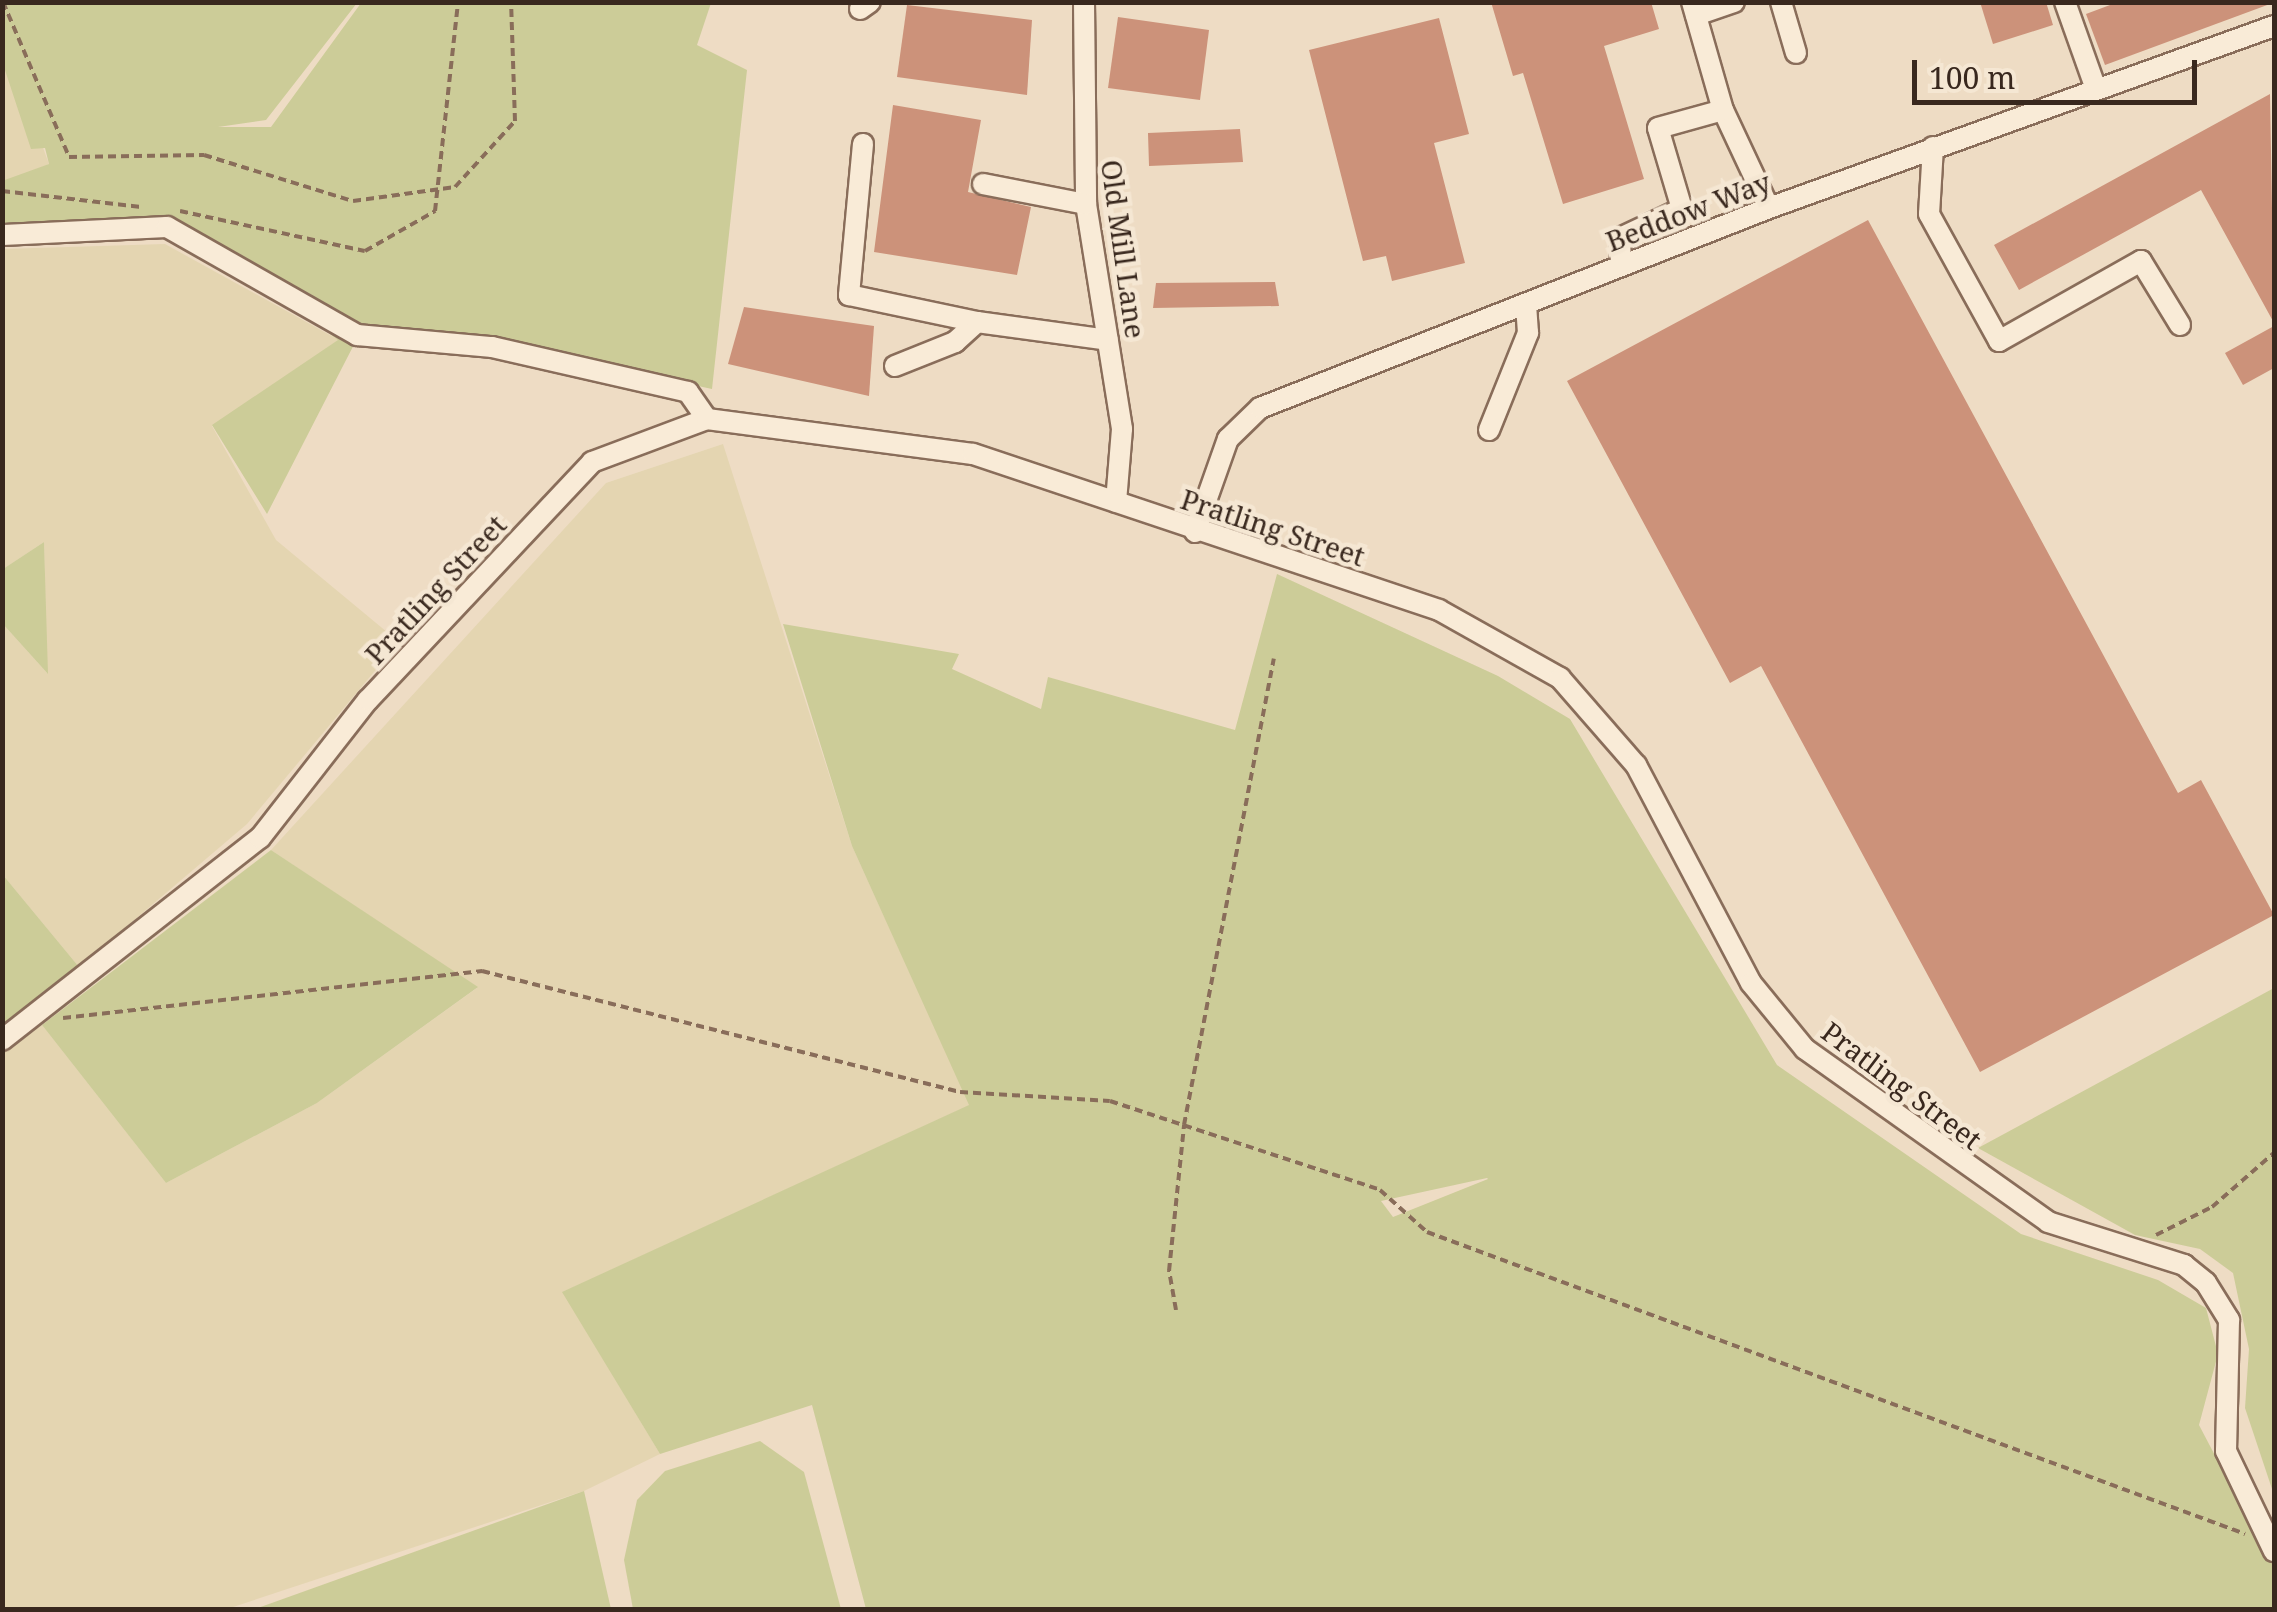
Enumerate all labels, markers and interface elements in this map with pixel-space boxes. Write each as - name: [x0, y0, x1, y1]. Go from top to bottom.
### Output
- scale bar: [1917, 40, 2202, 102]
- text: 100 m: [1929, 57, 2015, 98]
- street label: Old Mill Lane: [1095, 158, 1153, 340]
- street label: Beddow Way: [1601, 164, 1775, 258]
- street label: Pratling Street: [1177, 481, 1369, 573]
- street label: Pratling Street: [357, 508, 513, 670]
- street label: Pratling Street: [1816, 1014, 1988, 1156]

